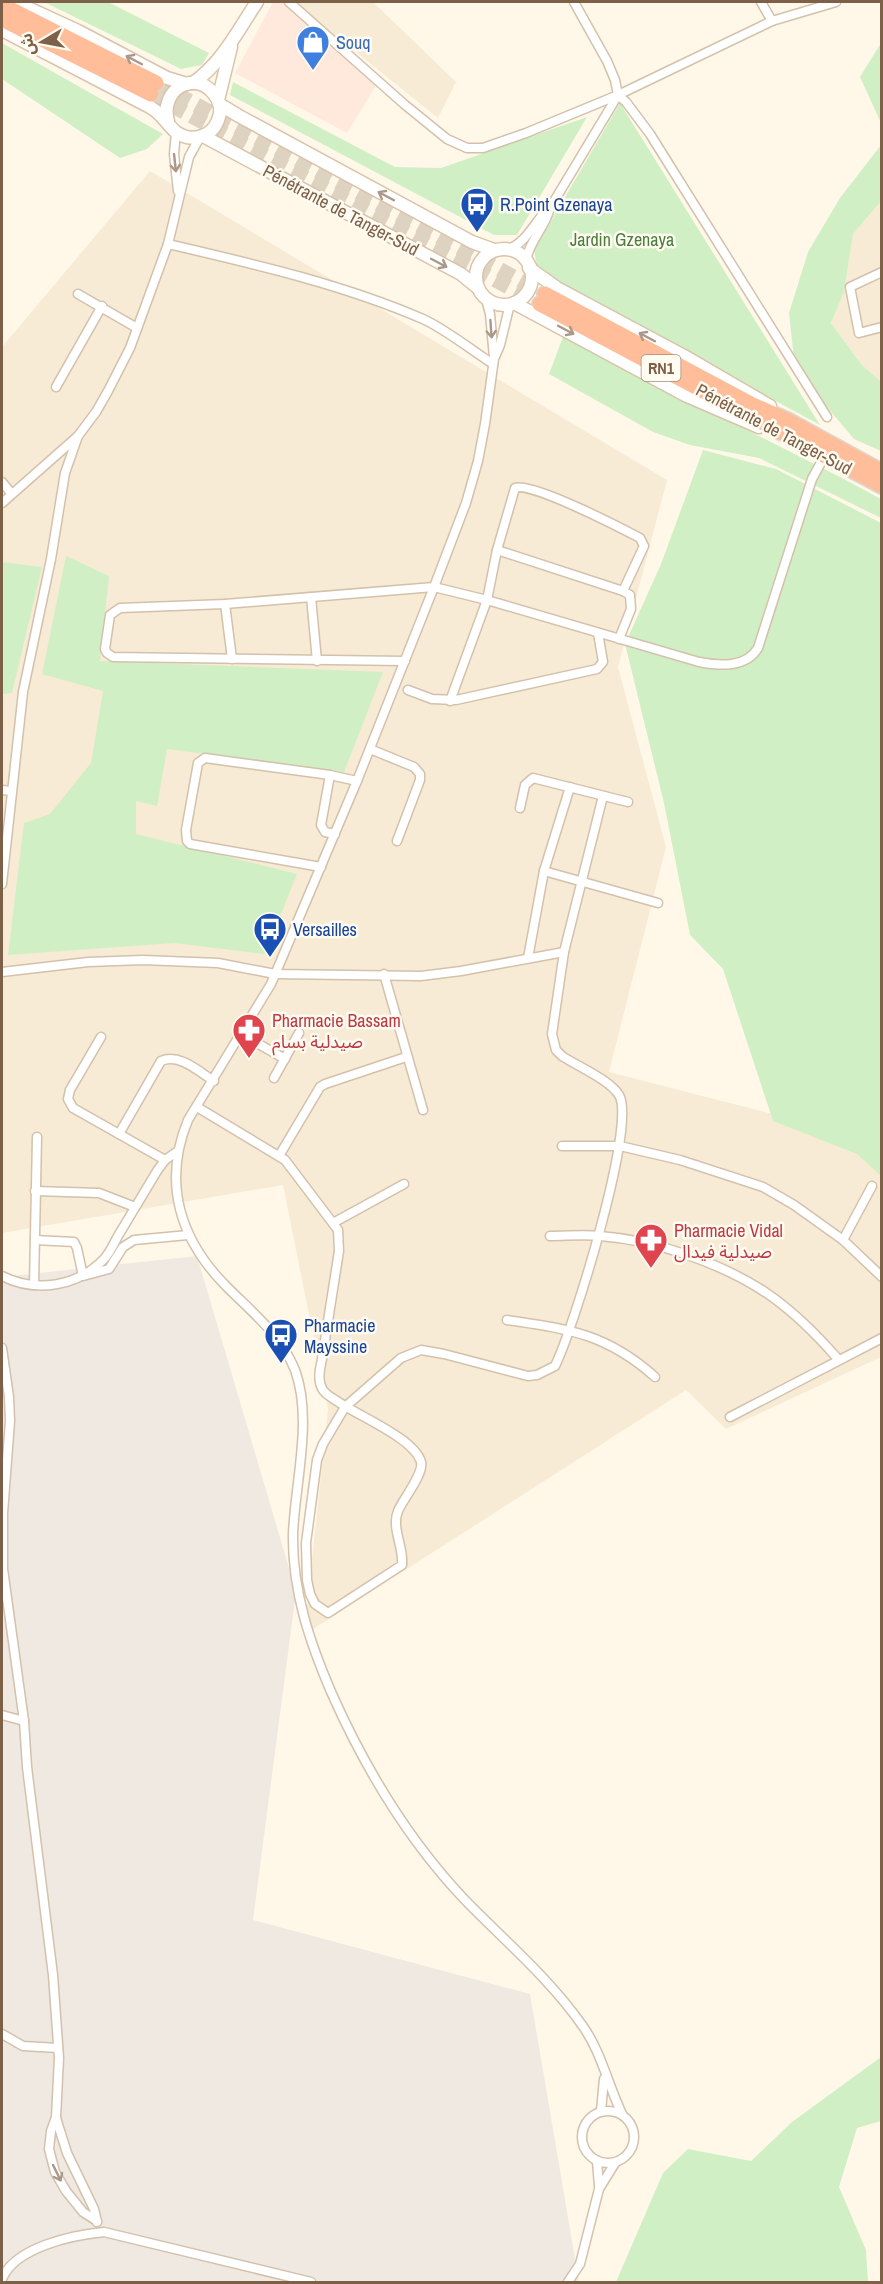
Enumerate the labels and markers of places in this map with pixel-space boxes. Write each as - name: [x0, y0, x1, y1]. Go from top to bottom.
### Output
- shop icon: Souq: [295, 24, 331, 71]
- place label: Souq: [336, 30, 370, 55]
- bus stop icon: R.Point Gzenaya: [459, 186, 495, 233]
- place label: R.Point Gzenaya: [500, 192, 612, 217]
- bus stop icon: Versailles: [252, 911, 288, 958]
- place label: Versailles: [293, 917, 357, 942]
- place label: Pharmacie Bassam صيدلية بسام: [272, 1008, 401, 1056]
- pharmacy icon: Pharmacie Bassam صيدلية بسام: [231, 1012, 267, 1059]
- place label: Pharmacie Vidal صيدلية فيدال: [674, 1218, 783, 1264]
- pharmacy icon: Pharmacie Vidal صيدلية فيدال: [633, 1222, 669, 1269]
- place label: Pharmacie Mayssine: [304, 1313, 375, 1359]
- bus stop icon: Pharmacie Mayssine: [263, 1317, 299, 1364]

